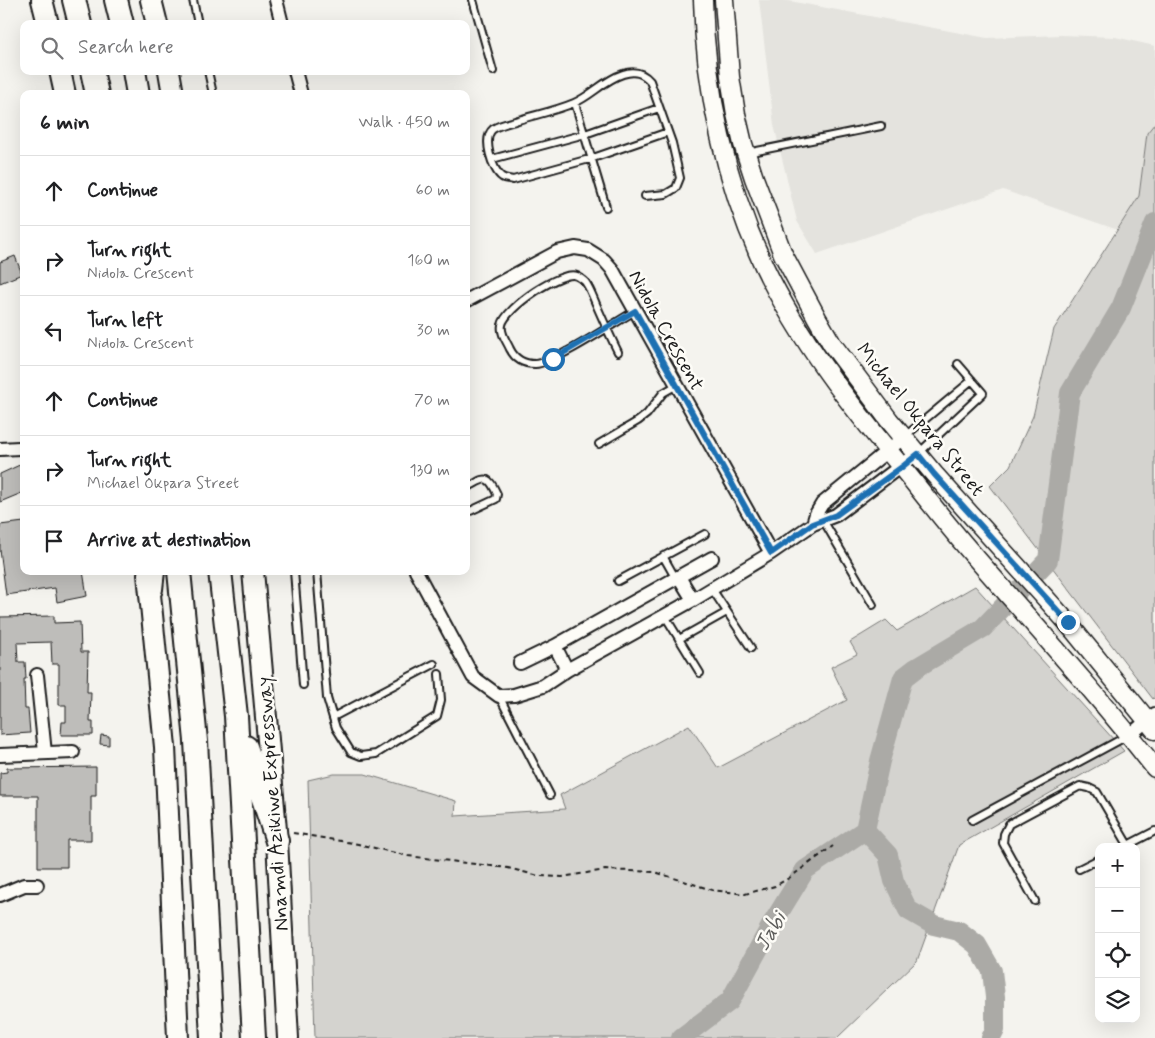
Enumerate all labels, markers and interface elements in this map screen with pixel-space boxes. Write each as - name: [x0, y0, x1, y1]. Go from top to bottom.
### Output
- search box: [20, 20, 470, 75]
- icon: search: [38, 34, 66, 62]
- text: Search here: [78, 35, 174, 60]
- text: 6 min: [40, 109, 90, 137]
- text: Walk · 450 m: [359, 112, 450, 133]
- icon: ahead: [40, 177, 68, 205]
- text: Continue: [87, 178, 158, 203]
- text: 60 m: [416, 180, 450, 201]
- text: Turn right: [87, 238, 171, 263]
- icon: right: [40, 247, 68, 275]
- text: 160 m: [407, 250, 450, 271]
- text: Nidola Crescent: [87, 263, 194, 284]
- street label: Nidola Crescent: [621, 266, 710, 396]
- text: Turn left: [87, 308, 163, 333]
- icon: left: [40, 317, 68, 345]
- text: 30 m: [417, 320, 450, 341]
- text: Nidola Crescent: [87, 333, 194, 354]
- street label: Michael Okpara Street: [850, 338, 990, 502]
- route start: [542, 348, 565, 371]
- icon: ahead: [40, 387, 68, 415]
- text: Continue: [87, 388, 158, 413]
- text: 70 m: [414, 390, 450, 411]
- text: Turn right: [87, 448, 171, 473]
- icon: right: [40, 457, 68, 485]
- text: 130 m: [409, 460, 450, 481]
- text: Michael Okpara Street: [87, 473, 239, 494]
- icon: arrive: [40, 527, 68, 555]
- text: Arrive at destination: [87, 528, 251, 553]
- route end: [1057, 611, 1080, 634]
- street label: Nnamdi Azikiwe Expressway: [251, 676, 296, 932]
- map controls: [1095, 843, 1140, 1023]
- button: +: [1095, 843, 1140, 888]
- button: −: [1095, 888, 1140, 933]
- water label: Jabi: [749, 905, 794, 956]
- button: locate: [1095, 933, 1140, 978]
- button: layers: [1095, 978, 1140, 1023]

